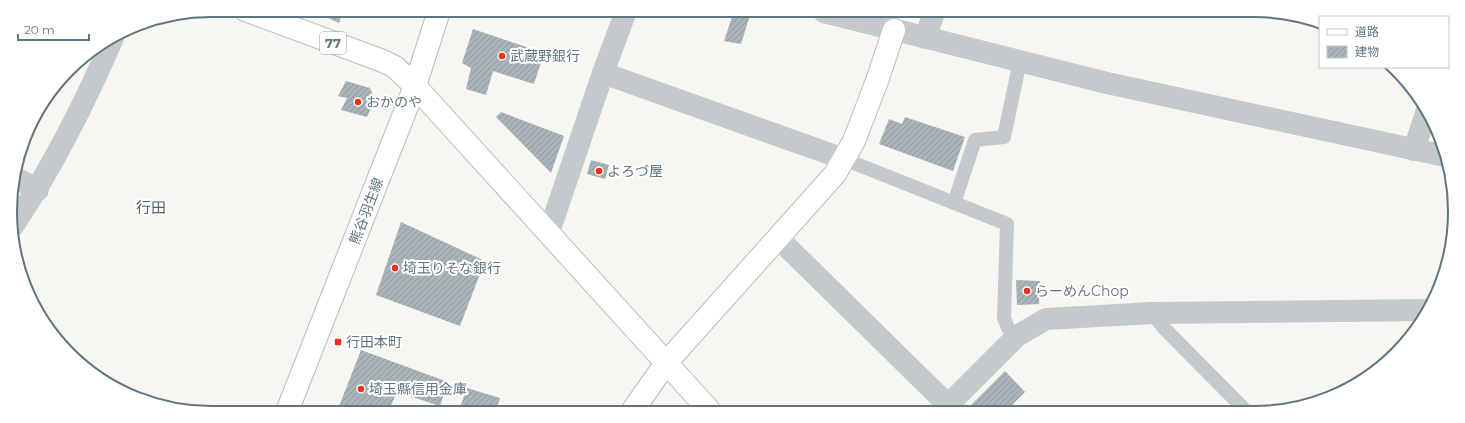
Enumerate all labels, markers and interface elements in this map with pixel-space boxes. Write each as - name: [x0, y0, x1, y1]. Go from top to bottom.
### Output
- scale bar: [18, 16, 89, 42]
- legend: [1319, 16, 1449, 68]
- text: 20 m: [24, 22, 55, 37]
- text: 道路: [1355, 24, 1379, 39]
- road number: 77: [320, 32, 346, 54]
- text: 建物: [1355, 44, 1379, 59]
- place label: 武蔵野銀行: [510, 47, 580, 65]
- marker: 武蔵野銀行: [497, 51, 507, 61]
- place label: おかのや: [366, 93, 422, 111]
- marker: おかのや: [353, 97, 363, 107]
- place label: よろづ屋: [607, 162, 663, 180]
- marker: よろづ屋: [594, 166, 604, 176]
- street label: 熊谷羽生線: [345, 175, 387, 247]
- district label: 行田: [136, 198, 166, 217]
- place label: 埼玉りそな銀行: [403, 259, 501, 277]
- marker: 埼玉りそな銀行: [390, 263, 400, 273]
- place label: らーめんChop: [1035, 282, 1129, 300]
- marker: らーめんChop: [1022, 286, 1032, 296]
- place label: 行田本町: [346, 333, 402, 351]
- marker: 行田本町: [333, 337, 343, 347]
- place label: 埼玉縣信用金庫: [369, 380, 467, 398]
- marker: 埼玉縣信用金庫: [356, 384, 366, 394]

